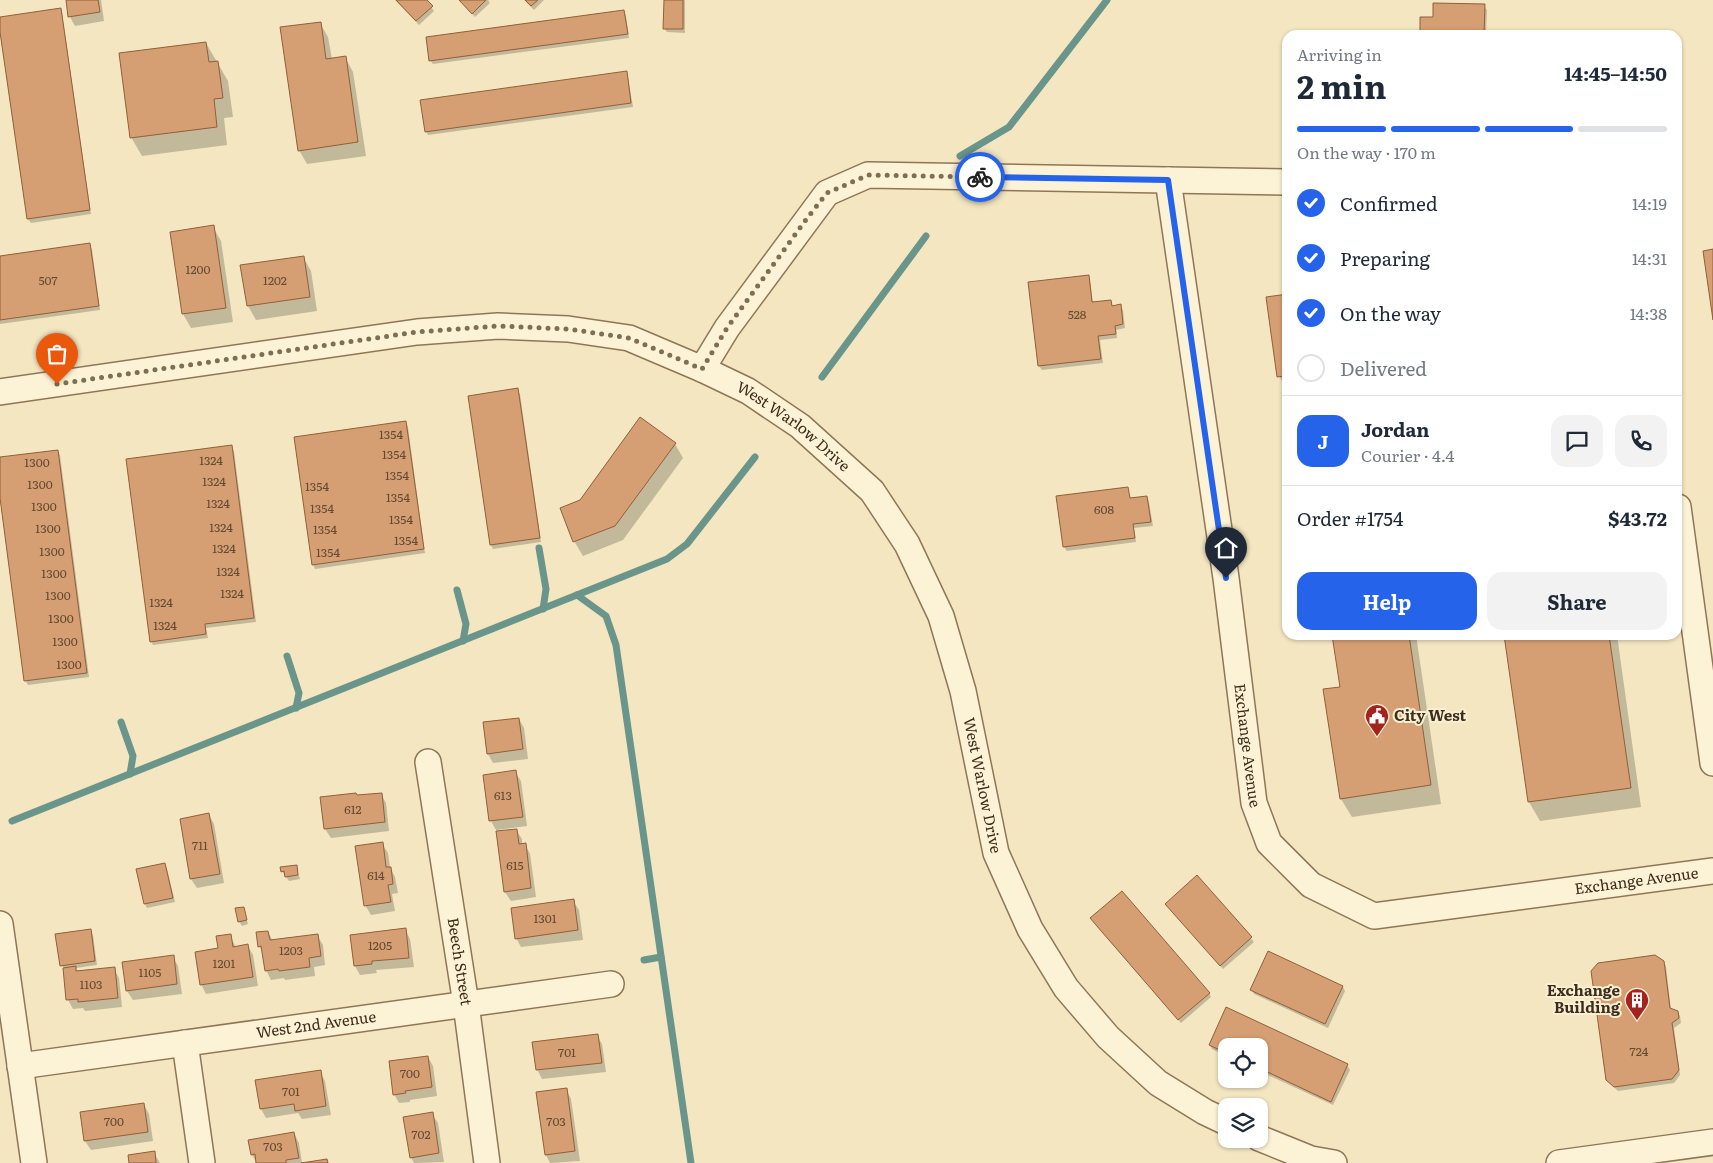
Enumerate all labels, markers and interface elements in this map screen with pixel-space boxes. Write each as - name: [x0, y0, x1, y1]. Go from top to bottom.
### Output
- text: Arriving in: [1297, 42, 1382, 66]
- text: 14:45–14:50: [1564, 59, 1667, 87]
- text: 2 min: [1297, 61, 1386, 109]
- text: On the way · 170 m: [1297, 140, 1436, 164]
- courier: [955, 152, 1005, 202]
- icon: bike: [966, 163, 994, 191]
- icon: check: [1297, 189, 1325, 217]
- text: Confirmed: [1340, 189, 1438, 217]
- text: 14:19: [1632, 191, 1667, 215]
- icon: check: [1297, 244, 1325, 272]
- text: Preparing: [1340, 244, 1430, 272]
- text: 14:31: [1632, 246, 1667, 270]
- house number: 1200: [186, 260, 210, 278]
- house number: 507: [38, 271, 58, 289]
- house number: 1202: [263, 271, 287, 289]
- icon: check: [1297, 299, 1325, 327]
- text: On the way: [1340, 299, 1441, 327]
- text: 14:38: [1630, 301, 1667, 325]
- house number: 528: [1068, 305, 1087, 323]
- pin: [36, 333, 78, 384]
- icon: bag: [43, 340, 71, 368]
- text: Delivered: [1340, 354, 1427, 382]
- street label: West Warlow Drive: [733, 374, 856, 476]
- text: Jordan: [1361, 415, 1430, 443]
- button: chat: [1551, 415, 1603, 467]
- button: phone: [1615, 415, 1667, 467]
- house number: 1354: [379, 425, 403, 443]
- text: J: [1318, 427, 1328, 455]
- text: Courier · 4.4: [1361, 443, 1454, 467]
- house number: 1354: [382, 445, 406, 463]
- house number: 1324: [199, 451, 223, 469]
- house number: 1300: [24, 453, 50, 471]
- house number: 1354: [385, 466, 409, 484]
- house number: 1324: [202, 472, 226, 490]
- house number: 1300: [27, 475, 53, 493]
- house number: 1354: [305, 477, 329, 495]
- house number: 1354: [386, 488, 410, 506]
- house number: 1324: [206, 494, 230, 512]
- house number: 1300: [31, 497, 57, 515]
- house number: 1354: [310, 499, 334, 517]
- house number: 608: [1094, 500, 1114, 518]
- text: Order #1754: [1297, 504, 1403, 532]
- text: $43.72: [1608, 504, 1667, 532]
- house number: 1354: [389, 510, 413, 528]
- house number: 1324: [209, 518, 233, 536]
- house number: 1300: [35, 519, 61, 537]
- house number: 1354: [313, 520, 337, 538]
- pin: [1205, 527, 1247, 578]
- house number: 1354: [394, 531, 418, 549]
- icon: home: [1212, 534, 1240, 562]
- house number: 1324: [212, 539, 236, 557]
- house number: 1300: [39, 542, 65, 560]
- house number: 1354: [316, 543, 340, 561]
- house number: 1324: [216, 562, 240, 580]
- house number: 1300: [41, 564, 67, 582]
- button: Help: [1297, 572, 1477, 630]
- button: Share: [1487, 572, 1667, 630]
- house number: 1324: [220, 584, 244, 602]
- house number: 1300: [45, 586, 71, 604]
- house number: 1324: [149, 593, 173, 611]
- house number: 1300: [48, 609, 74, 627]
- house number: 1324: [153, 616, 177, 634]
- house number: 1300: [52, 632, 78, 650]
- house number: 1300: [56, 655, 82, 673]
- street label: Exchange Avenue: [1229, 682, 1268, 811]
- public building icon: City West: [1364, 703, 1390, 737]
- place label: City West: [1394, 703, 1467, 726]
- street label: West Warlow Drive: [959, 715, 1009, 855]
- house number: 613: [494, 786, 512, 804]
- house number: 612: [344, 800, 362, 818]
- house number: 711: [192, 836, 208, 854]
- house number: 615: [506, 856, 524, 874]
- street label: Exchange Avenue: [1573, 860, 1700, 899]
- house number: 614: [367, 866, 385, 884]
- house number: 1301: [533, 909, 557, 927]
- street label: Beech Street: [443, 916, 479, 1007]
- house number: 1205: [368, 936, 392, 954]
- house number: 1203: [279, 941, 303, 959]
- house number: 1201: [213, 954, 236, 972]
- house number: 1105: [139, 963, 161, 981]
- house number: 1103: [79, 975, 103, 993]
- place label: Exchange Building: [1547, 978, 1621, 1018]
- building icon: Exchange Building: [1624, 987, 1650, 1021]
- street label: West 2nd Avenue: [255, 1004, 378, 1043]
- map controls: [1218, 1038, 1268, 1148]
- button: locate: [1218, 1038, 1268, 1088]
- house number: 724: [1630, 1042, 1649, 1060]
- house number: 701: [558, 1043, 576, 1061]
- house number: 700: [400, 1064, 420, 1082]
- house number: 701: [282, 1082, 300, 1100]
- button: layers: [1218, 1098, 1268, 1148]
- house number: 700: [104, 1112, 124, 1130]
- house number: 703: [546, 1112, 566, 1130]
- house number: 702: [412, 1125, 430, 1143]
- house number: 703: [263, 1137, 283, 1155]

